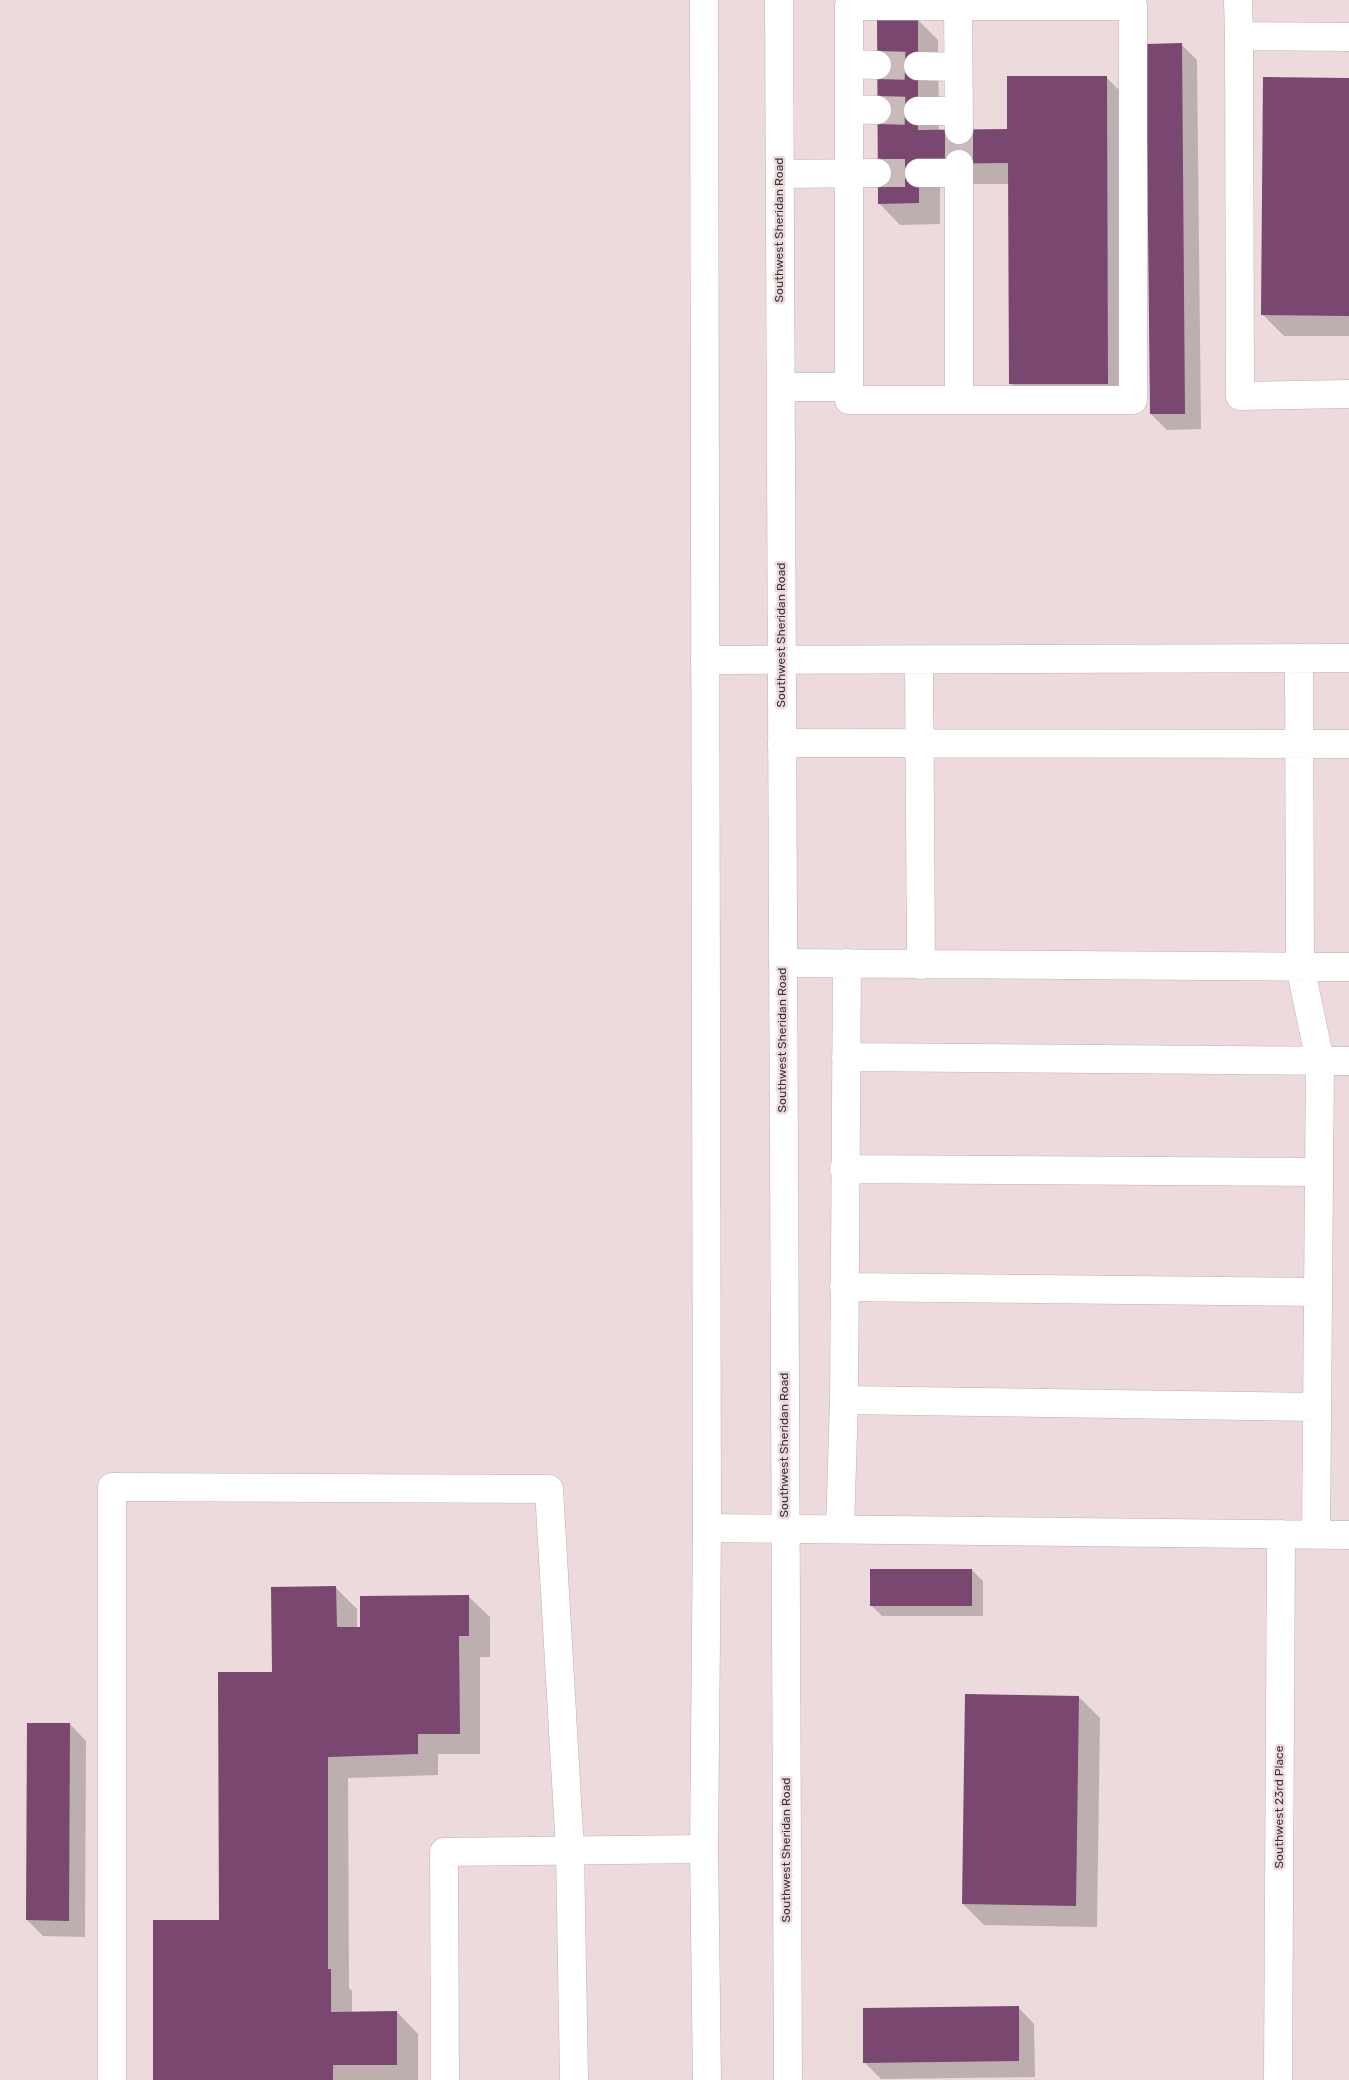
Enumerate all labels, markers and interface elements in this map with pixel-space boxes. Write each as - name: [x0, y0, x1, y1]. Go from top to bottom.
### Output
- street label: Southwest Sheridan Road: [773, 158, 787, 302]
- street label: Southwest Sheridan Road: [775, 563, 789, 707]
- street label: Southwest Sheridan Road: [776, 968, 790, 1112]
- street label: Southwest Sheridan Road: [778, 1373, 792, 1517]
- street label: Southwest 23rd Place: [1273, 1746, 1287, 1868]
- street label: Southwest Sheridan Road: [780, 1778, 794, 1922]

